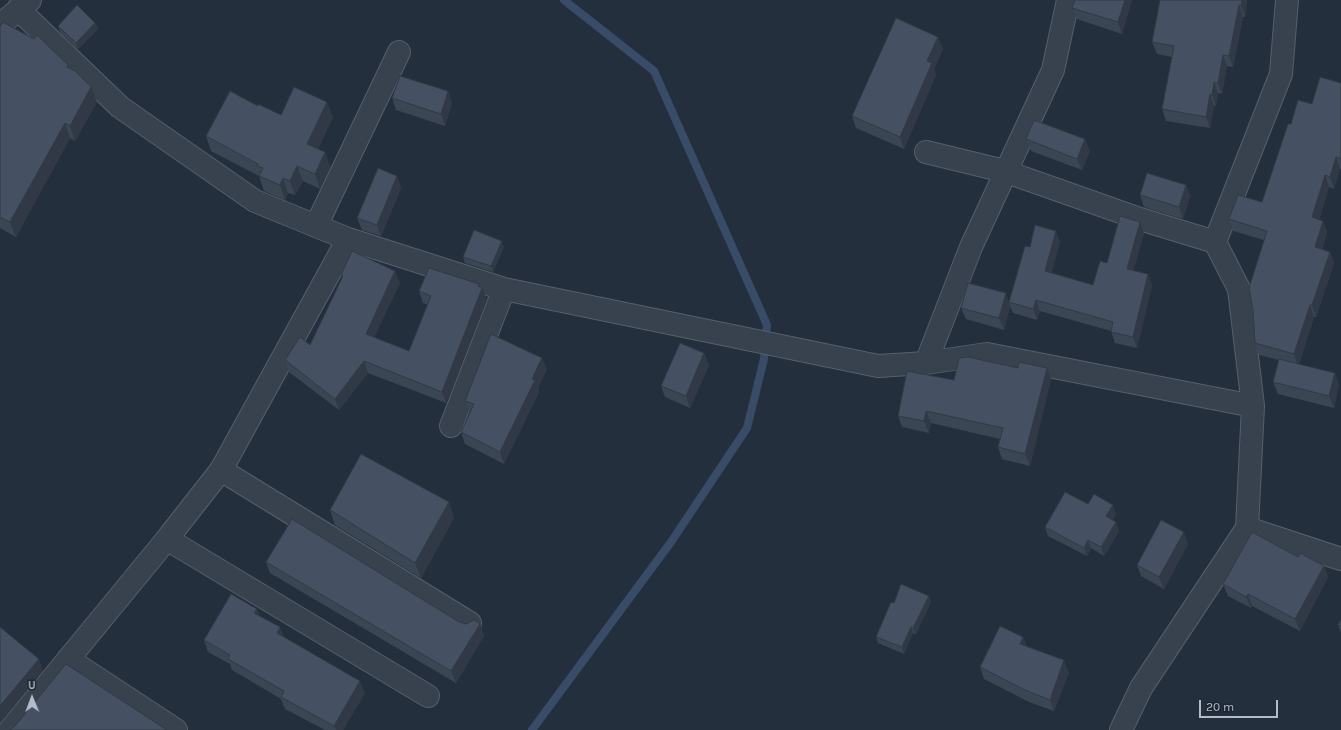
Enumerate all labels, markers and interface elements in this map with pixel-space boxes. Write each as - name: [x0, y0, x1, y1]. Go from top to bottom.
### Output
- north arrow: [12, 678, 52, 718]
- text: U: [28, 679, 36, 692]
- scale bar: [1201, 692, 1280, 718]
- text: 20 m: [1206, 700, 1234, 714]

